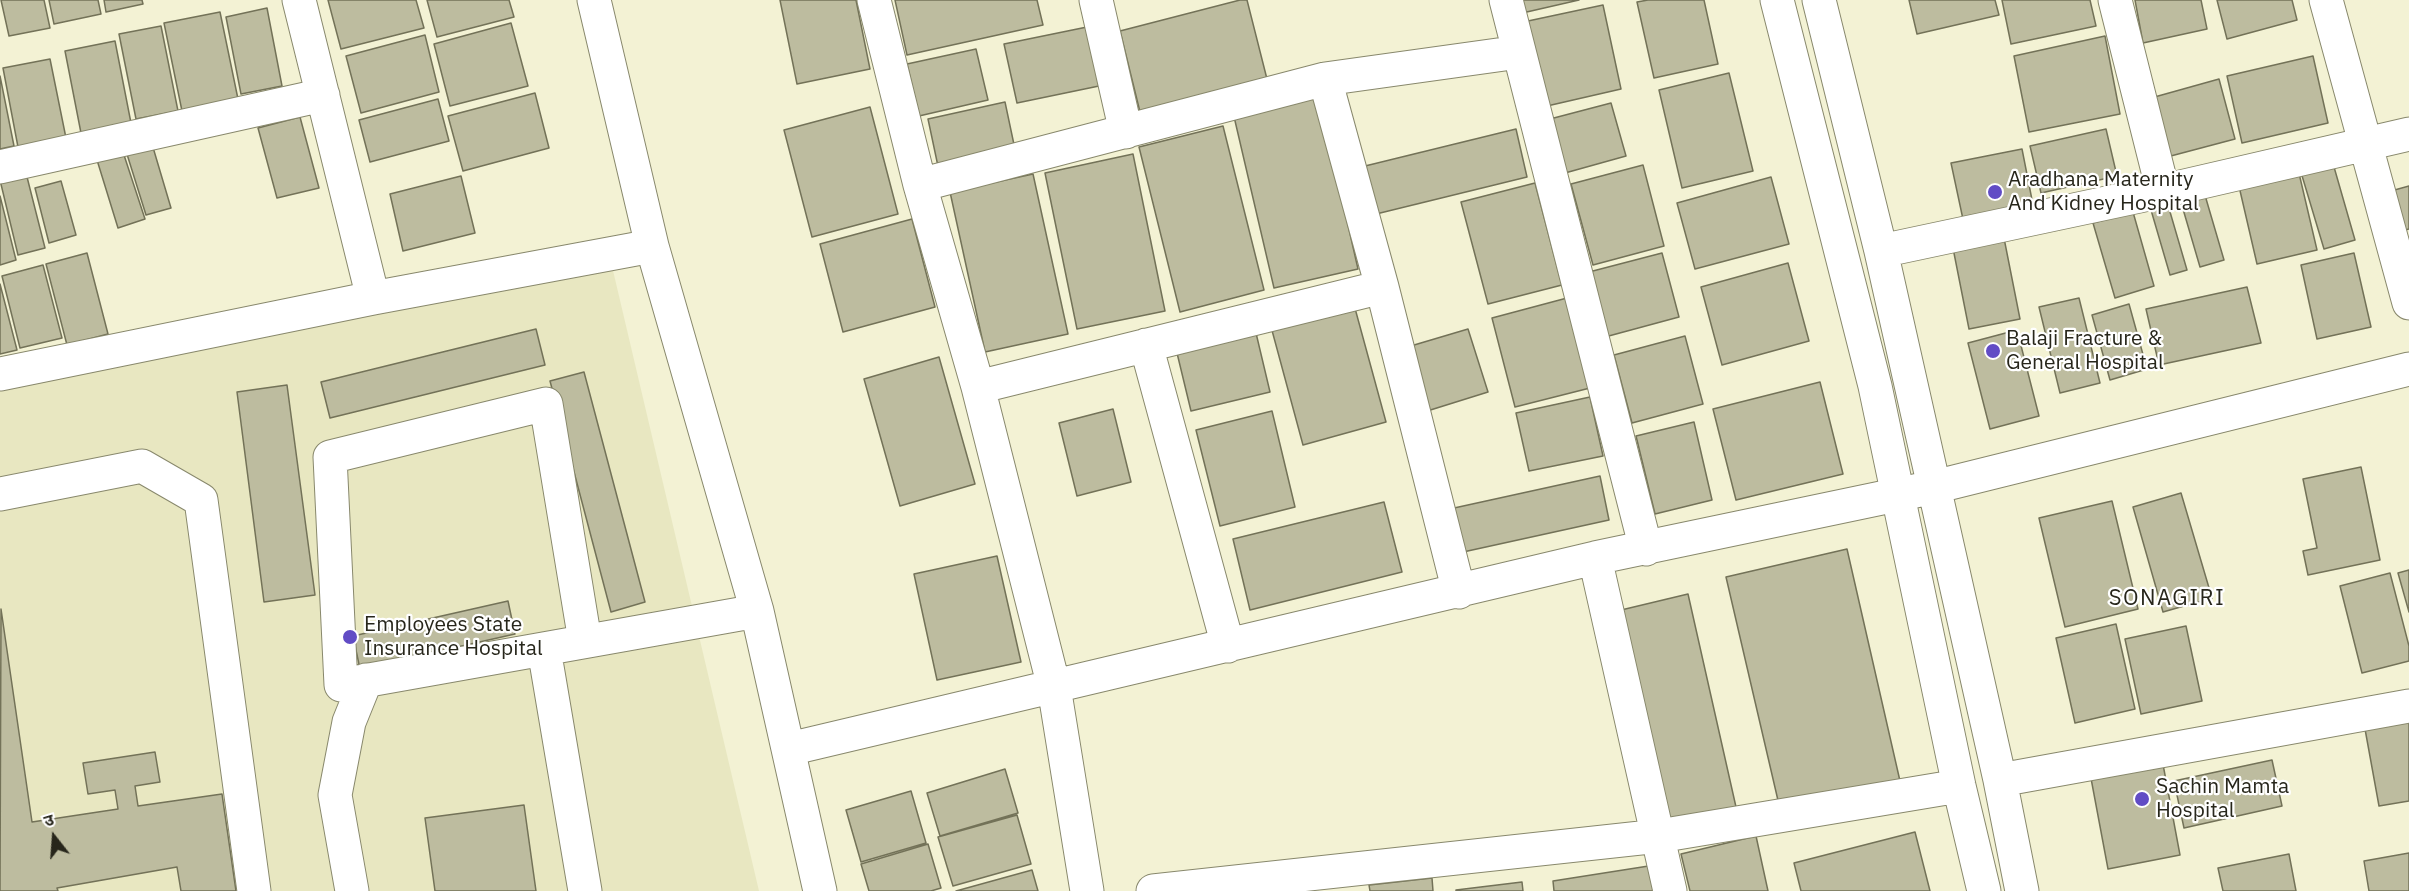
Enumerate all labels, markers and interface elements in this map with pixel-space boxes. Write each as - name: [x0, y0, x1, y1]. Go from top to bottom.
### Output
- place label: Aradhana Maternity And Kidney Hospital: [2008, 167, 2199, 217]
- marker: Aradhana Maternity And Kidney Hospital: [1986, 183, 2004, 201]
- place label: Balaji Fracture & General Hospital: [2006, 326, 2164, 376]
- marker: Balaji Fracture & General Hospital: [1984, 342, 2002, 360]
- district label: SONAGIRI: [2109, 586, 2225, 612]
- place label: Employees State Insurance Hospital: [364, 612, 543, 662]
- marker: Employees State Insurance Hospital: [341, 628, 359, 646]
- place label: Sachin Mamta Hospital: [2156, 774, 2289, 824]
- marker: Sachin Mamta Hospital: [2133, 790, 2151, 808]
- north arrow: [24, 807, 84, 867]
- text: उ: [41, 809, 56, 831]

